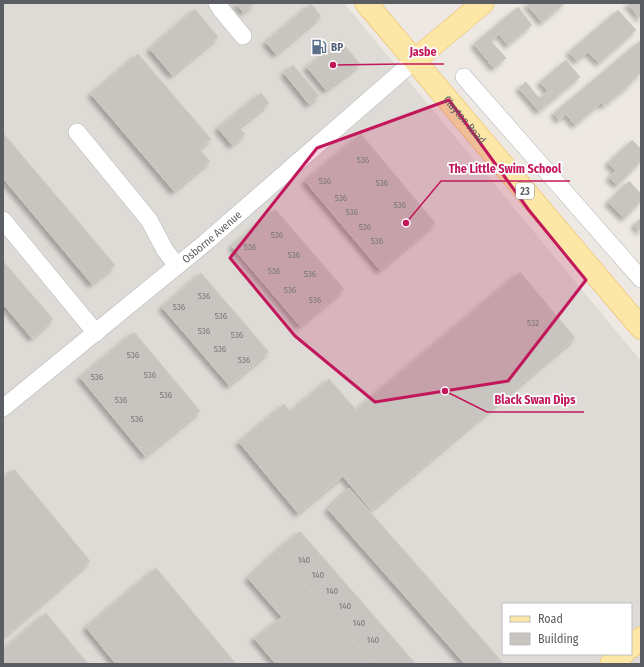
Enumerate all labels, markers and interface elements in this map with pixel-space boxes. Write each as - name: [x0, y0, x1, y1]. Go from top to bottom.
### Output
- fuel station icon: BP: [310, 38, 328, 56]
- callout: Jasbe: [401, 40, 444, 64]
- place label: BP: [331, 41, 343, 54]
- text: Jasbe: [408, 45, 437, 59]
- street label: Clayton Road: [440, 93, 488, 147]
- house number: 536: [357, 155, 370, 165]
- callout: The Little Swim School: [441, 157, 570, 181]
- text: The Little Swim School: [449, 162, 562, 176]
- house number: 536: [319, 176, 332, 186]
- house number: 536: [376, 178, 389, 188]
- road number: 23: [516, 183, 534, 199]
- house number: 536: [335, 193, 348, 203]
- house number: 536: [394, 200, 407, 210]
- house number: 536: [346, 207, 359, 217]
- street label: Osborne Avenue: [180, 208, 244, 266]
- house number: 536: [359, 222, 372, 232]
- house number: 536: [271, 230, 284, 240]
- house number: 536: [371, 236, 384, 246]
- house number: 536: [244, 242, 257, 252]
- house number: 536: [288, 250, 301, 260]
- house number: 536: [268, 266, 281, 276]
- house number: 536: [304, 269, 317, 279]
- house number: 536: [284, 285, 297, 295]
- house number: 536: [198, 291, 211, 301]
- house number: 536: [309, 295, 322, 305]
- house number: 536: [173, 302, 186, 312]
- house number: 536: [215, 311, 228, 321]
- house number: 532: [527, 318, 539, 328]
- house number: 536: [198, 326, 211, 336]
- house number: 536: [231, 330, 244, 340]
- house number: 536: [214, 344, 227, 354]
- house number: 536: [127, 350, 140, 360]
- house number: 536: [238, 355, 251, 365]
- house number: 536: [144, 370, 157, 380]
- house number: 536: [91, 372, 104, 382]
- callout: Black Swan Dips: [487, 388, 584, 412]
- house number: 536: [160, 390, 173, 400]
- text: Black Swan Dips: [495, 393, 576, 407]
- house number: 536: [115, 395, 128, 405]
- house number: 536: [131, 414, 144, 424]
- house number: 140: [298, 555, 311, 565]
- house number: 140: [312, 570, 325, 580]
- house number: 140: [326, 586, 339, 596]
- house number: 140: [339, 601, 352, 611]
- legend: [502, 603, 632, 655]
- text: Road: [538, 612, 563, 626]
- house number: 140: [353, 618, 366, 628]
- text: Building: [538, 632, 579, 646]
- house number: 140: [367, 635, 380, 645]

